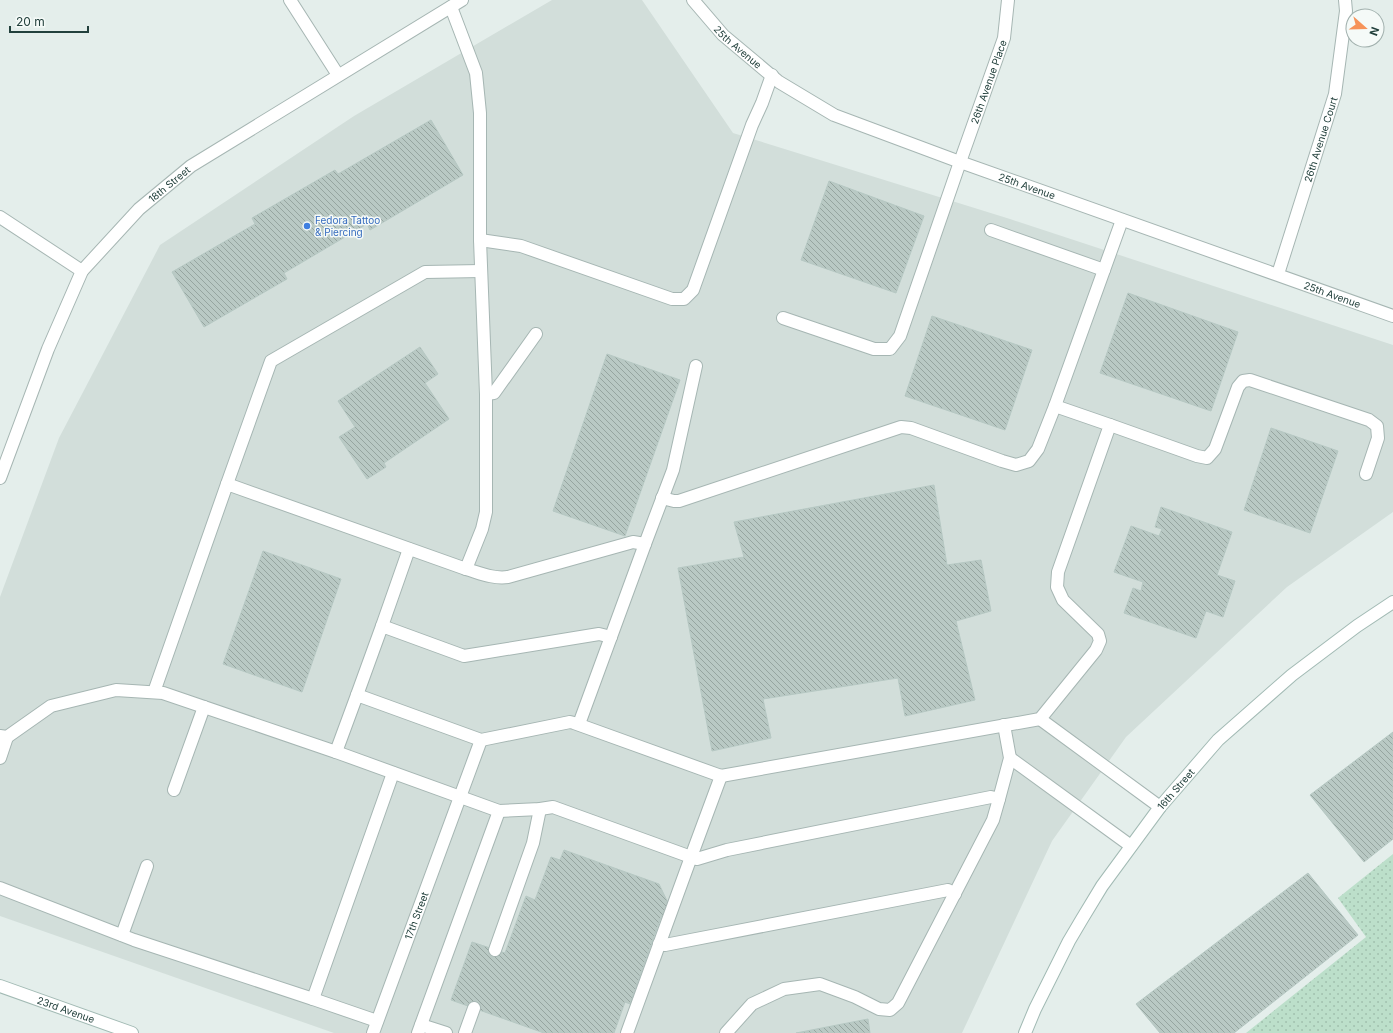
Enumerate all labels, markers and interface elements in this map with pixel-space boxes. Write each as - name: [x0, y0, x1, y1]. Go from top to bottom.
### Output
- scale bar: [10, 8, 88, 34]
- north arrow: [1345, 8, 1385, 48]
- text: 20 m: [16, 14, 45, 29]
- street label: 25th Avenue: [711, 23, 764, 71]
- text: N: [1366, 25, 1382, 38]
- street label: 26th Avenue Place: [968, 38, 1009, 126]
- street label: 26th Avenue Court: [1301, 95, 1340, 184]
- street label: 18th Street: [146, 163, 193, 205]
- street label: 25th Avenue: [997, 170, 1057, 202]
- place label: Fedora Tattoo & Piercing: [315, 214, 380, 238]
- marker: Fedora Tattoo & Piercing: [302, 221, 312, 231]
- street label: 25th Avenue: [1302, 279, 1362, 310]
- street label: 16th Street: [1155, 765, 1197, 812]
- street label: 17th Street: [402, 889, 431, 941]
- street label: 23rd Avenue: [36, 994, 96, 1025]

